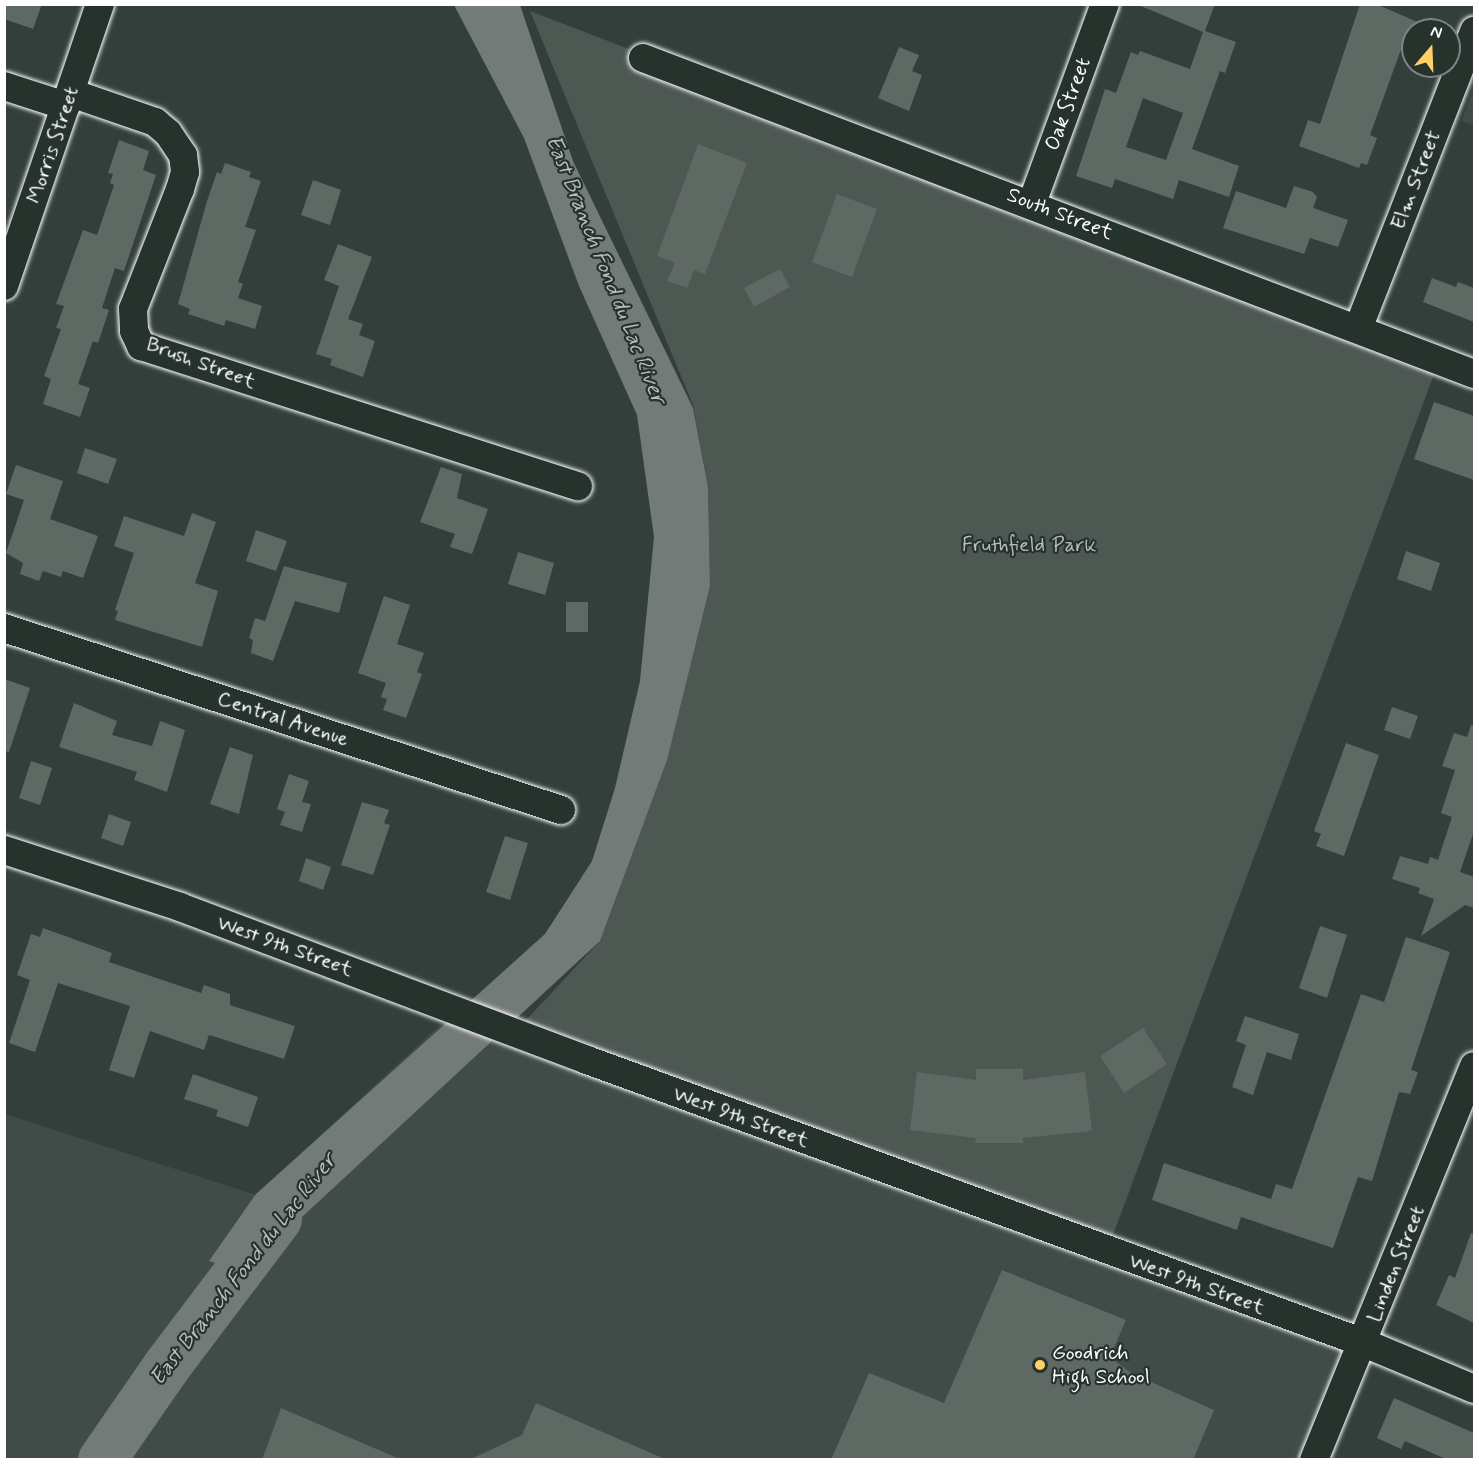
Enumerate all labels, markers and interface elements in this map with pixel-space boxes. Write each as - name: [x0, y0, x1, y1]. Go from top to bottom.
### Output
- north arrow: [1401, 18, 1461, 78]
- text: N: [1428, 21, 1445, 44]
- street label: Oak Street: [1039, 52, 1097, 156]
- street label: Morris Street: [21, 81, 85, 209]
- street label: Elm Street: [1386, 127, 1446, 233]
- water label: East Branch Fond du Lac River: [538, 130, 672, 410]
- street label: South Street: [1003, 182, 1117, 246]
- street label: Brush Street: [143, 332, 259, 394]
- park label: Fruthfield Park: [964, 532, 1094, 558]
- street label: Central Avenue: [212, 685, 354, 753]
- street label: West 9th Street: [214, 910, 356, 982]
- street label: West 9th Street: [670, 1081, 812, 1153]
- water label: East Branch Fond du Lac River: [144, 1147, 344, 1393]
- street label: Linden Street: [1361, 1201, 1431, 1327]
- street label: West 9th Street: [1126, 1248, 1268, 1320]
- place label: Goodrich High School: [1052, 1340, 1150, 1390]
- marker: Goodrich High School: [1033, 1358, 1047, 1372]

